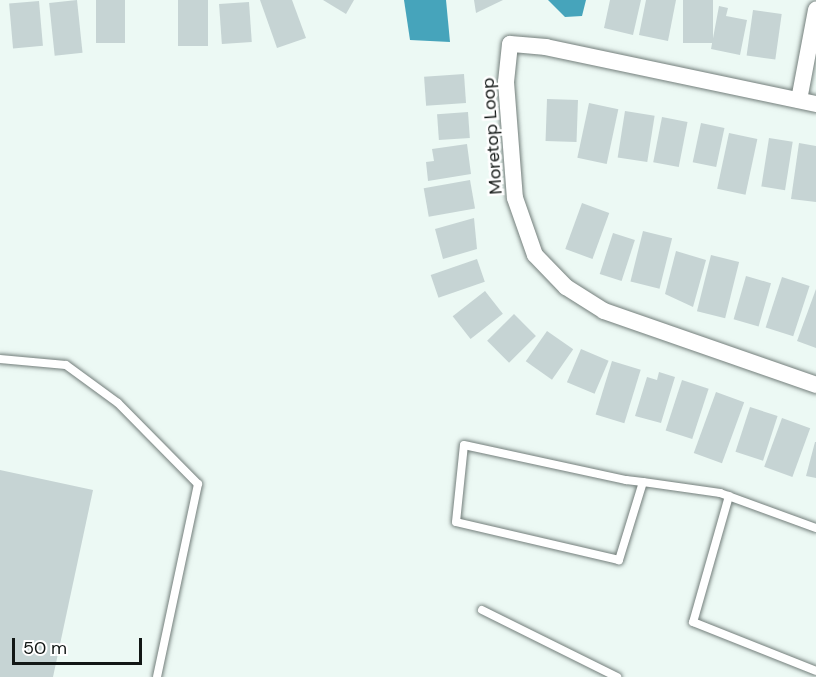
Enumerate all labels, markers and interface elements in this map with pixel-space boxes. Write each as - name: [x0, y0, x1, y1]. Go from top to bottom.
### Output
- street label: Moretop Loop: [477, 77, 507, 195]
- scale bar: [15, 626, 146, 664]
- text: 50 m: [23, 636, 67, 660]

